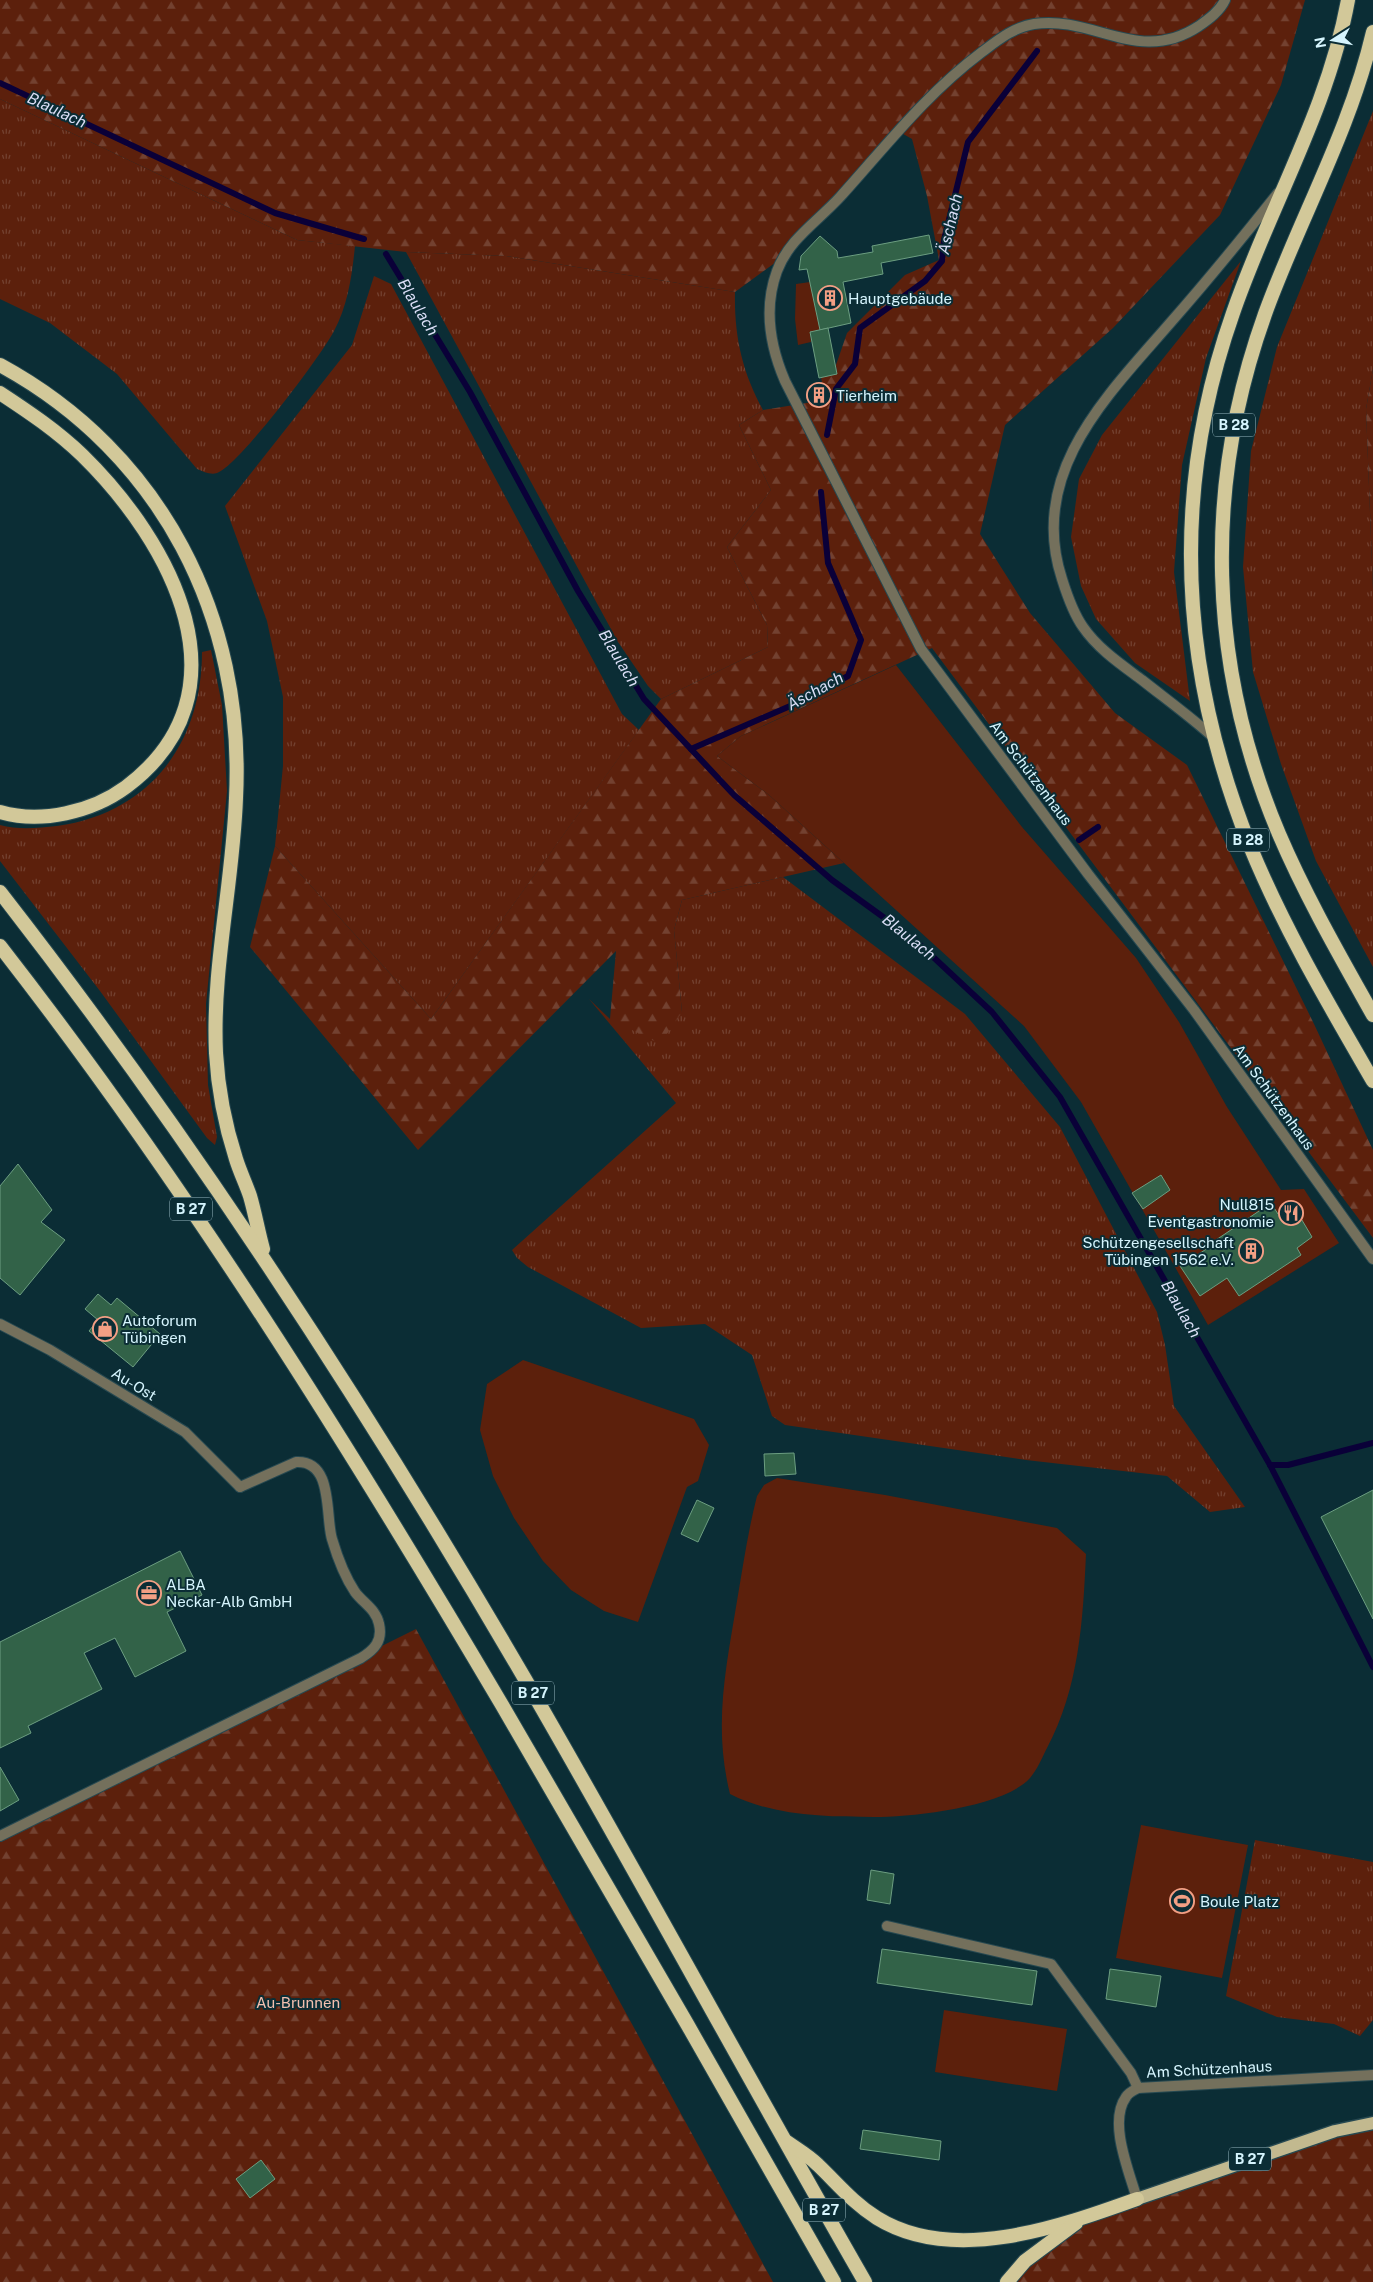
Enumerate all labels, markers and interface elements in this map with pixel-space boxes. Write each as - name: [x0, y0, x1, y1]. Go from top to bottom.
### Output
- north arrow: [1308, 15, 1358, 65]
- text: N: [1311, 36, 1329, 49]
- water label: Blaulach: [24, 88, 90, 132]
- water label: Äschach: [933, 192, 966, 256]
- water label: Blaulach: [394, 275, 442, 339]
- building icon: Hauptgebäude: [817, 285, 843, 311]
- place label: Hauptgebäude: [848, 290, 952, 307]
- building icon: Tierheim: [806, 382, 832, 408]
- place label: Tierheim: [836, 387, 897, 404]
- road number: B 28: [1213, 414, 1255, 436]
- water label: Blaulach: [595, 626, 643, 690]
- water label: Äschach: [783, 667, 847, 714]
- street label: Am Schützenhaus: [986, 718, 1076, 828]
- road number: B 28: [1227, 828, 1269, 852]
- water label: Blaulach: [879, 910, 939, 964]
- street label: Am Schützenhaus: [1230, 1041, 1318, 1153]
- place label: Null815 Eventgastronomie: [1148, 1196, 1274, 1230]
- road number: B 27: [170, 1198, 212, 1220]
- restaurant icon: Null815 Eventgastronomie: [1278, 1200, 1304, 1226]
- place label: Schützengesellschaft Tübingen 1562 e.V.: [1083, 1234, 1234, 1268]
- building icon: Schützengesellschaft Tübingen 1562 e.V.: [1238, 1238, 1264, 1264]
- water label: Blaulach: [1157, 1277, 1205, 1341]
- place label: Autoforum Tübingen: [122, 1312, 197, 1346]
- shop icon: Autoforum Tübingen: [92, 1316, 118, 1342]
- street label: Au-Ost: [109, 1364, 160, 1404]
- place label: ALBA Neckar-Alb GmbH: [166, 1576, 293, 1610]
- office icon: ALBA Neckar-Alb GmbH: [136, 1580, 162, 1606]
- road number: B 27: [512, 1682, 554, 1705]
- sports icon: Boule Platz: [1169, 1888, 1195, 1914]
- place label: Boule Platz: [1200, 1893, 1279, 1910]
- park label: Au-Brunnen: [256, 1994, 340, 2011]
- street label: Am Schützenhaus: [1146, 2057, 1272, 2081]
- road number: B 27: [1229, 2148, 1271, 2170]
- road number: B 27: [803, 2198, 845, 2222]

